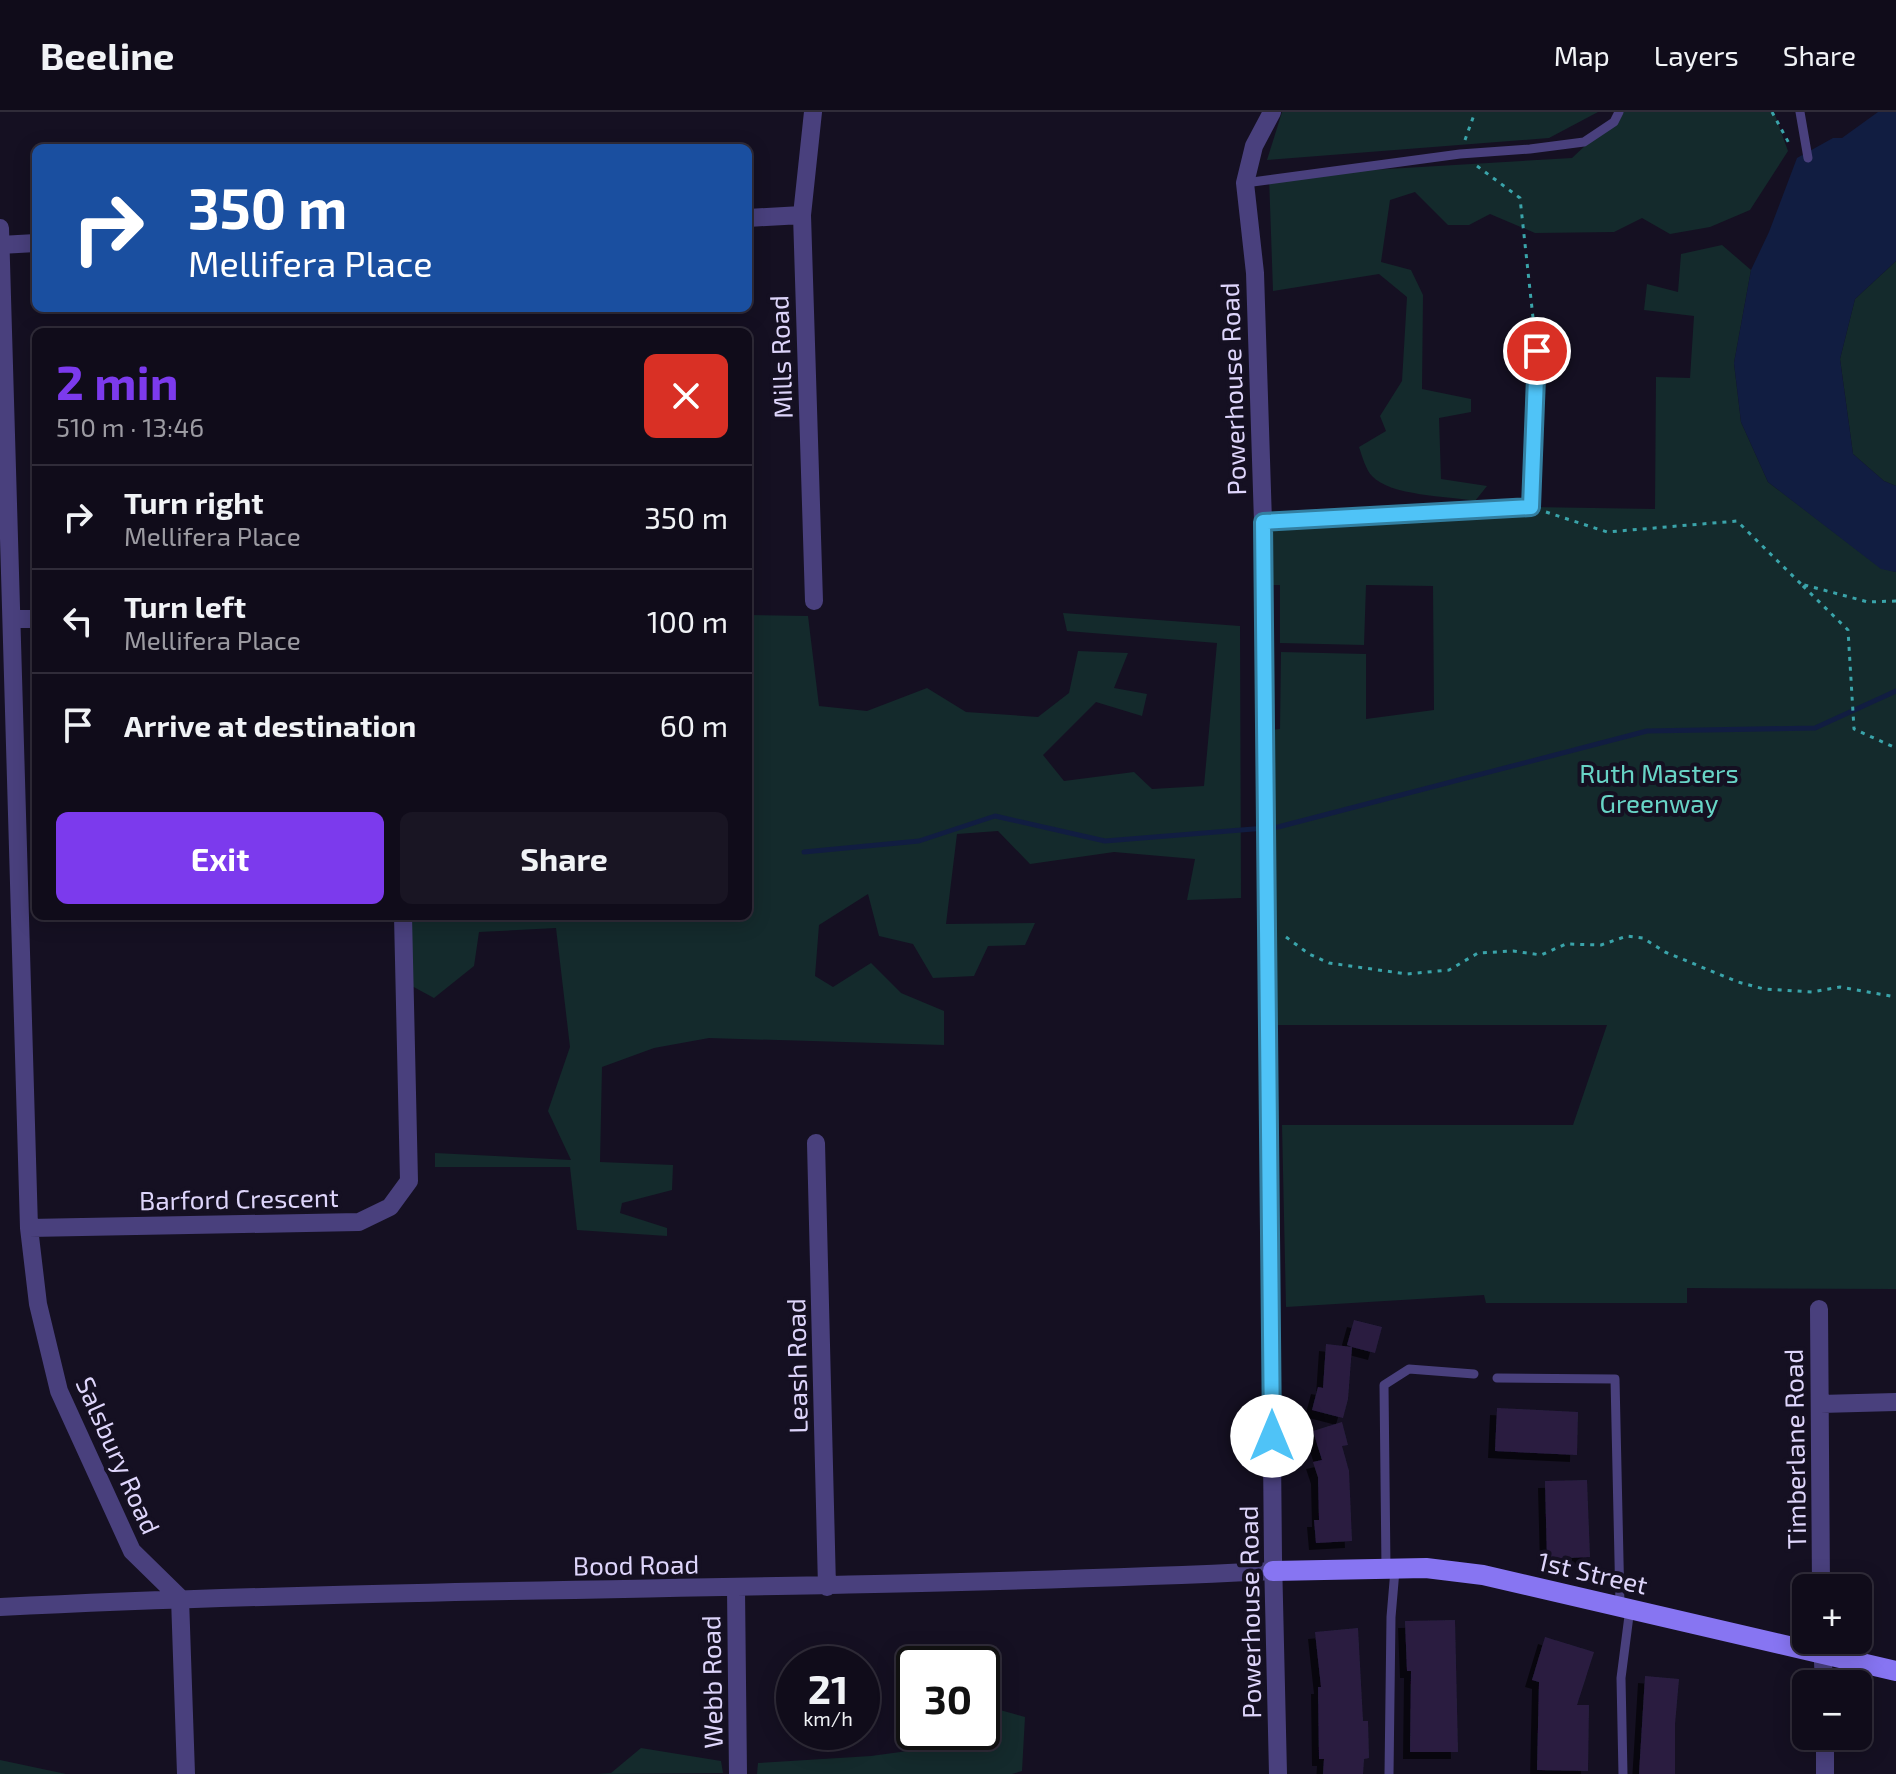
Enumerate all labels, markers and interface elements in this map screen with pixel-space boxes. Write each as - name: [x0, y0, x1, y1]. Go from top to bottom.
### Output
- text: Beeline: [40, 32, 174, 78]
- text: Map: [1554, 38, 1610, 72]
- text: Layers: [1654, 38, 1739, 72]
- text: Share: [1783, 38, 1856, 72]
- text: 350 m: [188, 173, 347, 240]
- icon: right: [56, 176, 160, 280]
- text: Mellifera Place: [188, 241, 433, 284]
- street label: Powerhouse Road: [1213, 282, 1251, 496]
- street label: Mills Road: [762, 295, 798, 419]
- pin: [1503, 317, 1571, 385]
- icon: arrive: [1515, 329, 1559, 373]
- text: 2 min: [56, 352, 179, 410]
- button: close: [644, 354, 728, 438]
- text: 510 m · 13:46: [56, 411, 204, 442]
- text: Turn right: [124, 484, 264, 520]
- icon: right: [56, 495, 100, 539]
- text: 350 m: [644, 499, 728, 535]
- text: Mellifera Place: [124, 520, 301, 551]
- text: Turn left: [124, 588, 246, 624]
- icon: left: [56, 599, 100, 643]
- text: 100 m: [647, 603, 728, 639]
- text: Mellifera Place: [124, 624, 301, 655]
- icon: arrive: [56, 703, 100, 747]
- text: Arrive at destination: [124, 707, 416, 743]
- text: 60 m: [660, 707, 728, 743]
- park label: Ruth Masters Greenway: [1579, 757, 1739, 818]
- button: Exit: [56, 812, 384, 904]
- button: Share: [400, 812, 728, 904]
- street label: Barford Crescent: [139, 1181, 339, 1215]
- street label: Leash Road: [779, 1298, 813, 1434]
- street label: Timberlane Road: [1777, 1349, 1811, 1549]
- street label: Salsbury Road: [71, 1372, 167, 1538]
- position arrow: [1230, 1394, 1314, 1478]
- street label: Powerhouse Road: [1232, 1505, 1266, 1719]
- street label: 1st Street: [1535, 1544, 1651, 1600]
- street label: Bood Road: [573, 1547, 699, 1581]
- map controls: [1792, 1574, 1872, 1750]
- button: +: [1792, 1574, 1872, 1654]
- street label: Webb Road: [694, 1615, 728, 1749]
- speed limit sign: 30: [896, 1646, 1000, 1750]
- text: 21: [808, 1664, 848, 1712]
- button: −: [1792, 1670, 1872, 1750]
- text: km/h: [803, 1706, 853, 1730]

